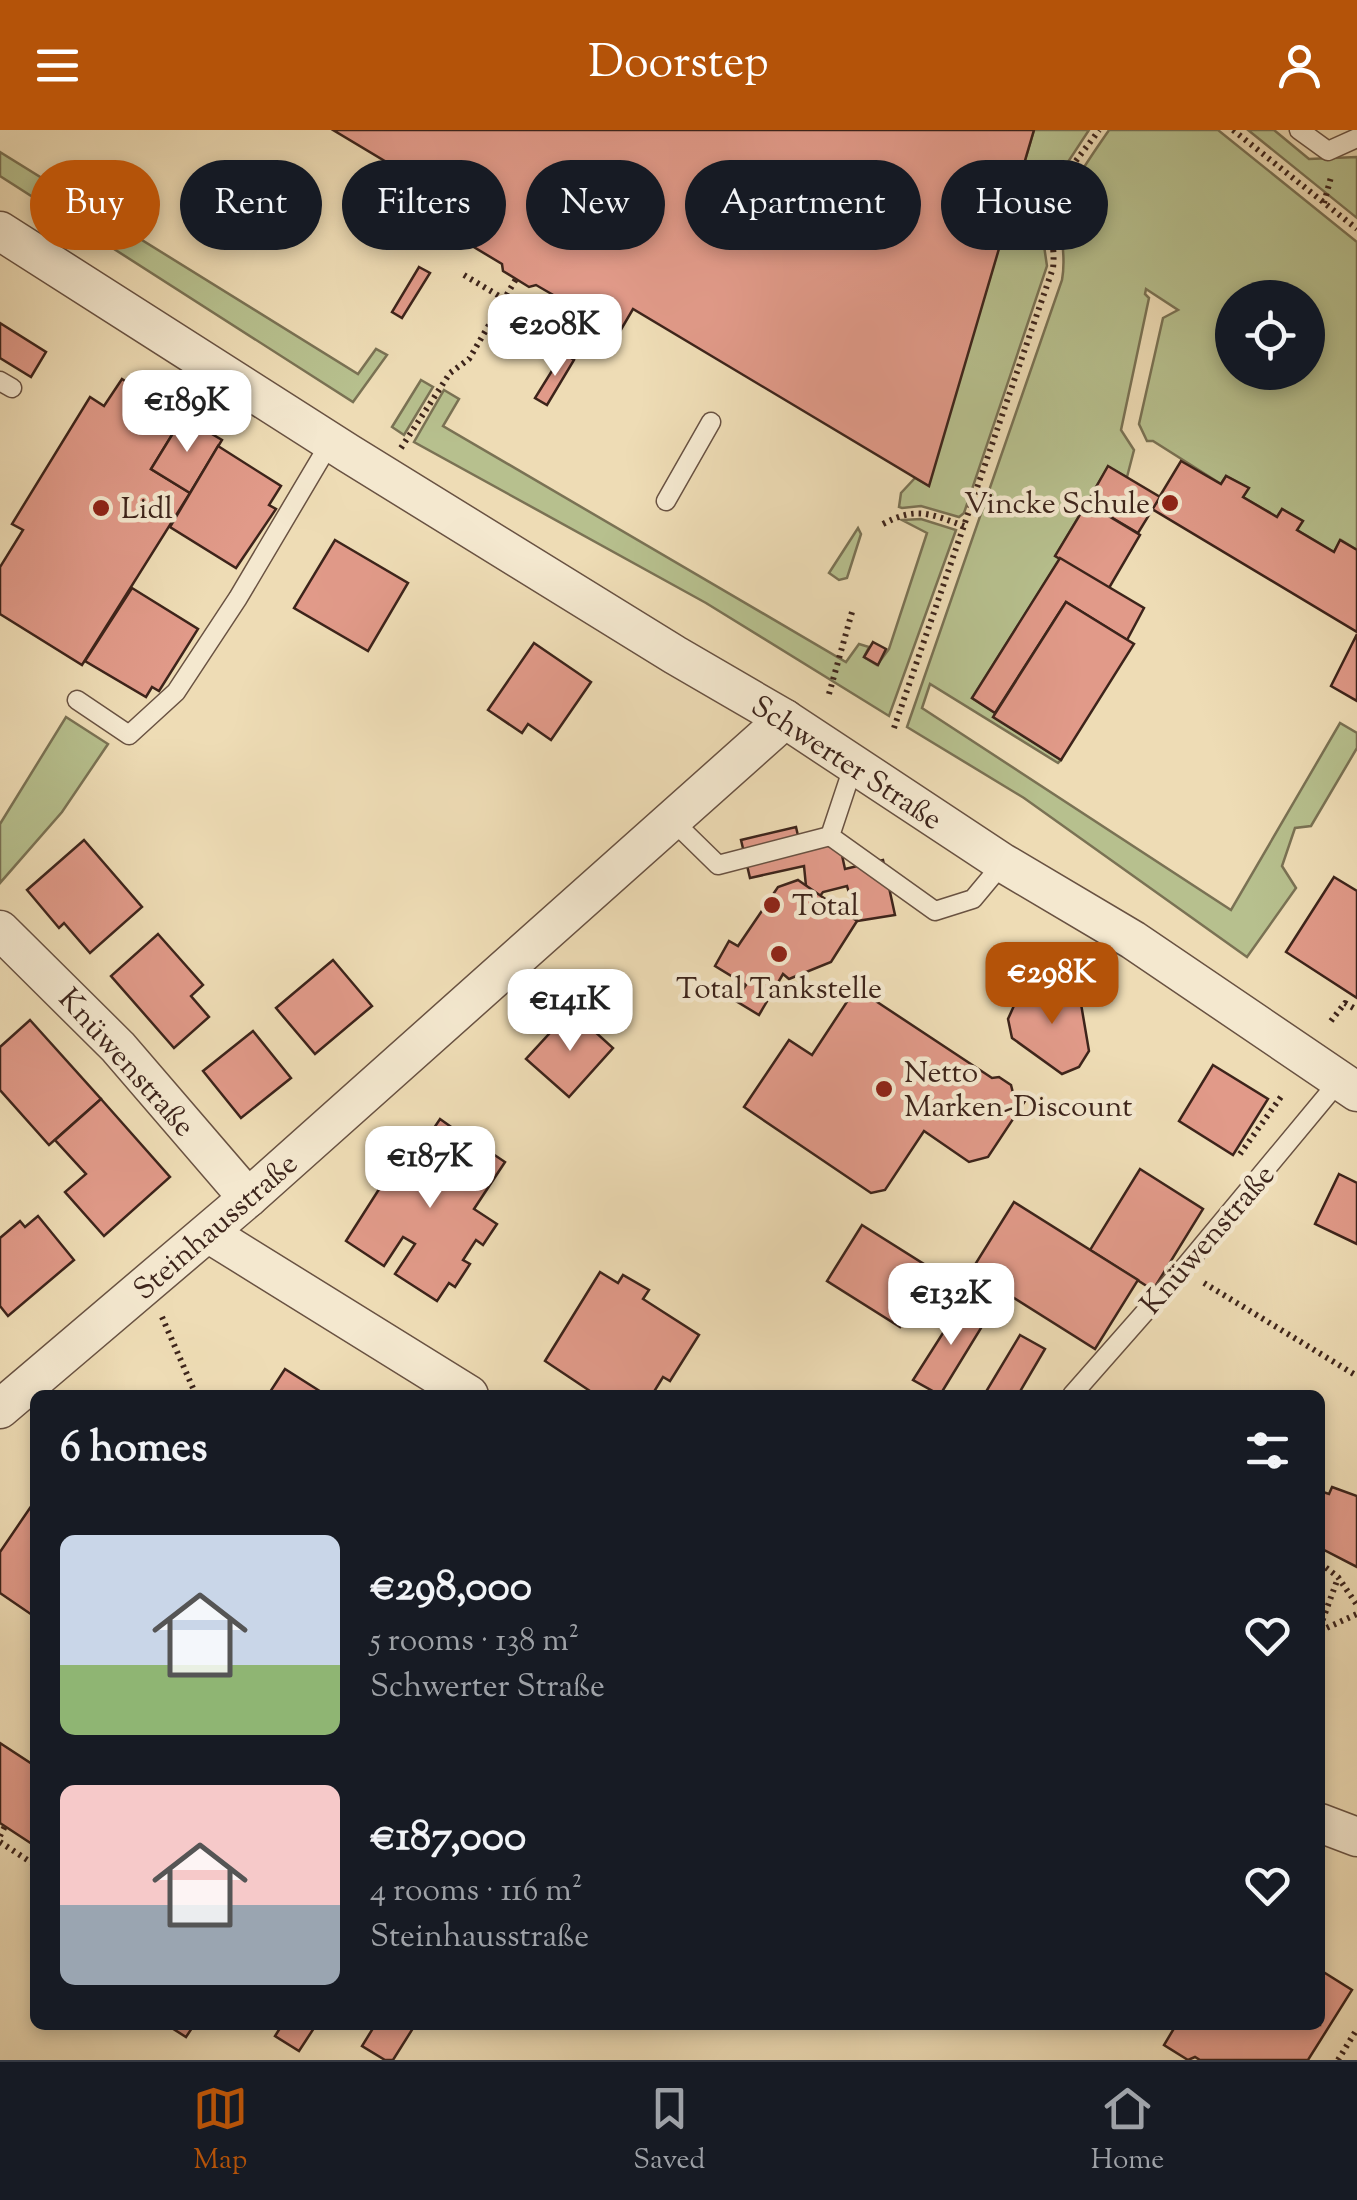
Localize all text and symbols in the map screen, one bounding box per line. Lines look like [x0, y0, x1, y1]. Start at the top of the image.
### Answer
text: Doorstep [588, 33, 769, 98]
icon: menu [30, 38, 85, 93]
icon: person [1272, 38, 1327, 93]
chip: Buy [30, 160, 160, 250]
chip: Rent [180, 160, 322, 250]
chip: Filters [342, 160, 506, 250]
chip: New [526, 160, 665, 250]
chip: Apartment [685, 160, 921, 250]
chip: House [941, 160, 1108, 250]
map controls [1215, 280, 1325, 390]
button: locate [1215, 280, 1325, 390]
pin: €208K [485, 294, 625, 379]
text: €208K [510, 303, 600, 349]
pin: €189K [117, 370, 257, 455]
text: €189K [144, 379, 230, 425]
place label: Vincke Schule [964, 484, 1150, 527]
place label: Lidl [121, 489, 173, 532]
marker: Vincke Schule [1159, 492, 1181, 514]
marker: Lidl [90, 497, 112, 519]
street label: Schwerter Straße [742, 686, 950, 842]
place label: Total [792, 886, 859, 929]
marker: Total [761, 894, 783, 916]
pin: €298K [982, 942, 1122, 1027]
marker: Total Tankstelle [768, 943, 790, 965]
text: €298K [1007, 951, 1097, 997]
pin: €141K [500, 969, 640, 1054]
place label: Total Tankstelle [676, 969, 882, 1012]
text: €141K [530, 978, 610, 1024]
street label: Knüwenstraße [47, 980, 204, 1147]
place label: Netto Marken-Discount [904, 1053, 1132, 1130]
marker: Netto Marken-Discount [873, 1078, 895, 1100]
pin: €187K [360, 1126, 500, 1211]
text: €187K [387, 1135, 473, 1181]
street label: Steinhausstraße [125, 1144, 308, 1311]
street label: Knüwenstraße [1131, 1156, 1286, 1325]
pin: €132K [881, 1263, 1021, 1348]
text: €132K [910, 1272, 992, 1318]
text: 6 homes [60, 1420, 207, 1480]
icon: filters [1240, 1423, 1295, 1478]
text: €298,000 [370, 1559, 532, 1619]
icon: home [140, 1575, 260, 1695]
icon: heart [1240, 1608, 1295, 1663]
text: 5 rooms · 138 m² [370, 1619, 579, 1665]
text: Schwerter Straße [370, 1665, 605, 1711]
text: €187,000 [370, 1809, 526, 1869]
icon: home [140, 1825, 260, 1945]
icon: heart [1240, 1858, 1295, 1913]
text: 4 rooms · 116 m² [370, 1869, 582, 1915]
text: Steinhausstraße [370, 1915, 589, 1961]
tab: Map [193, 2081, 248, 2181]
tab: Saved [633, 2081, 705, 2181]
tab: Home [1091, 2081, 1164, 2181]

